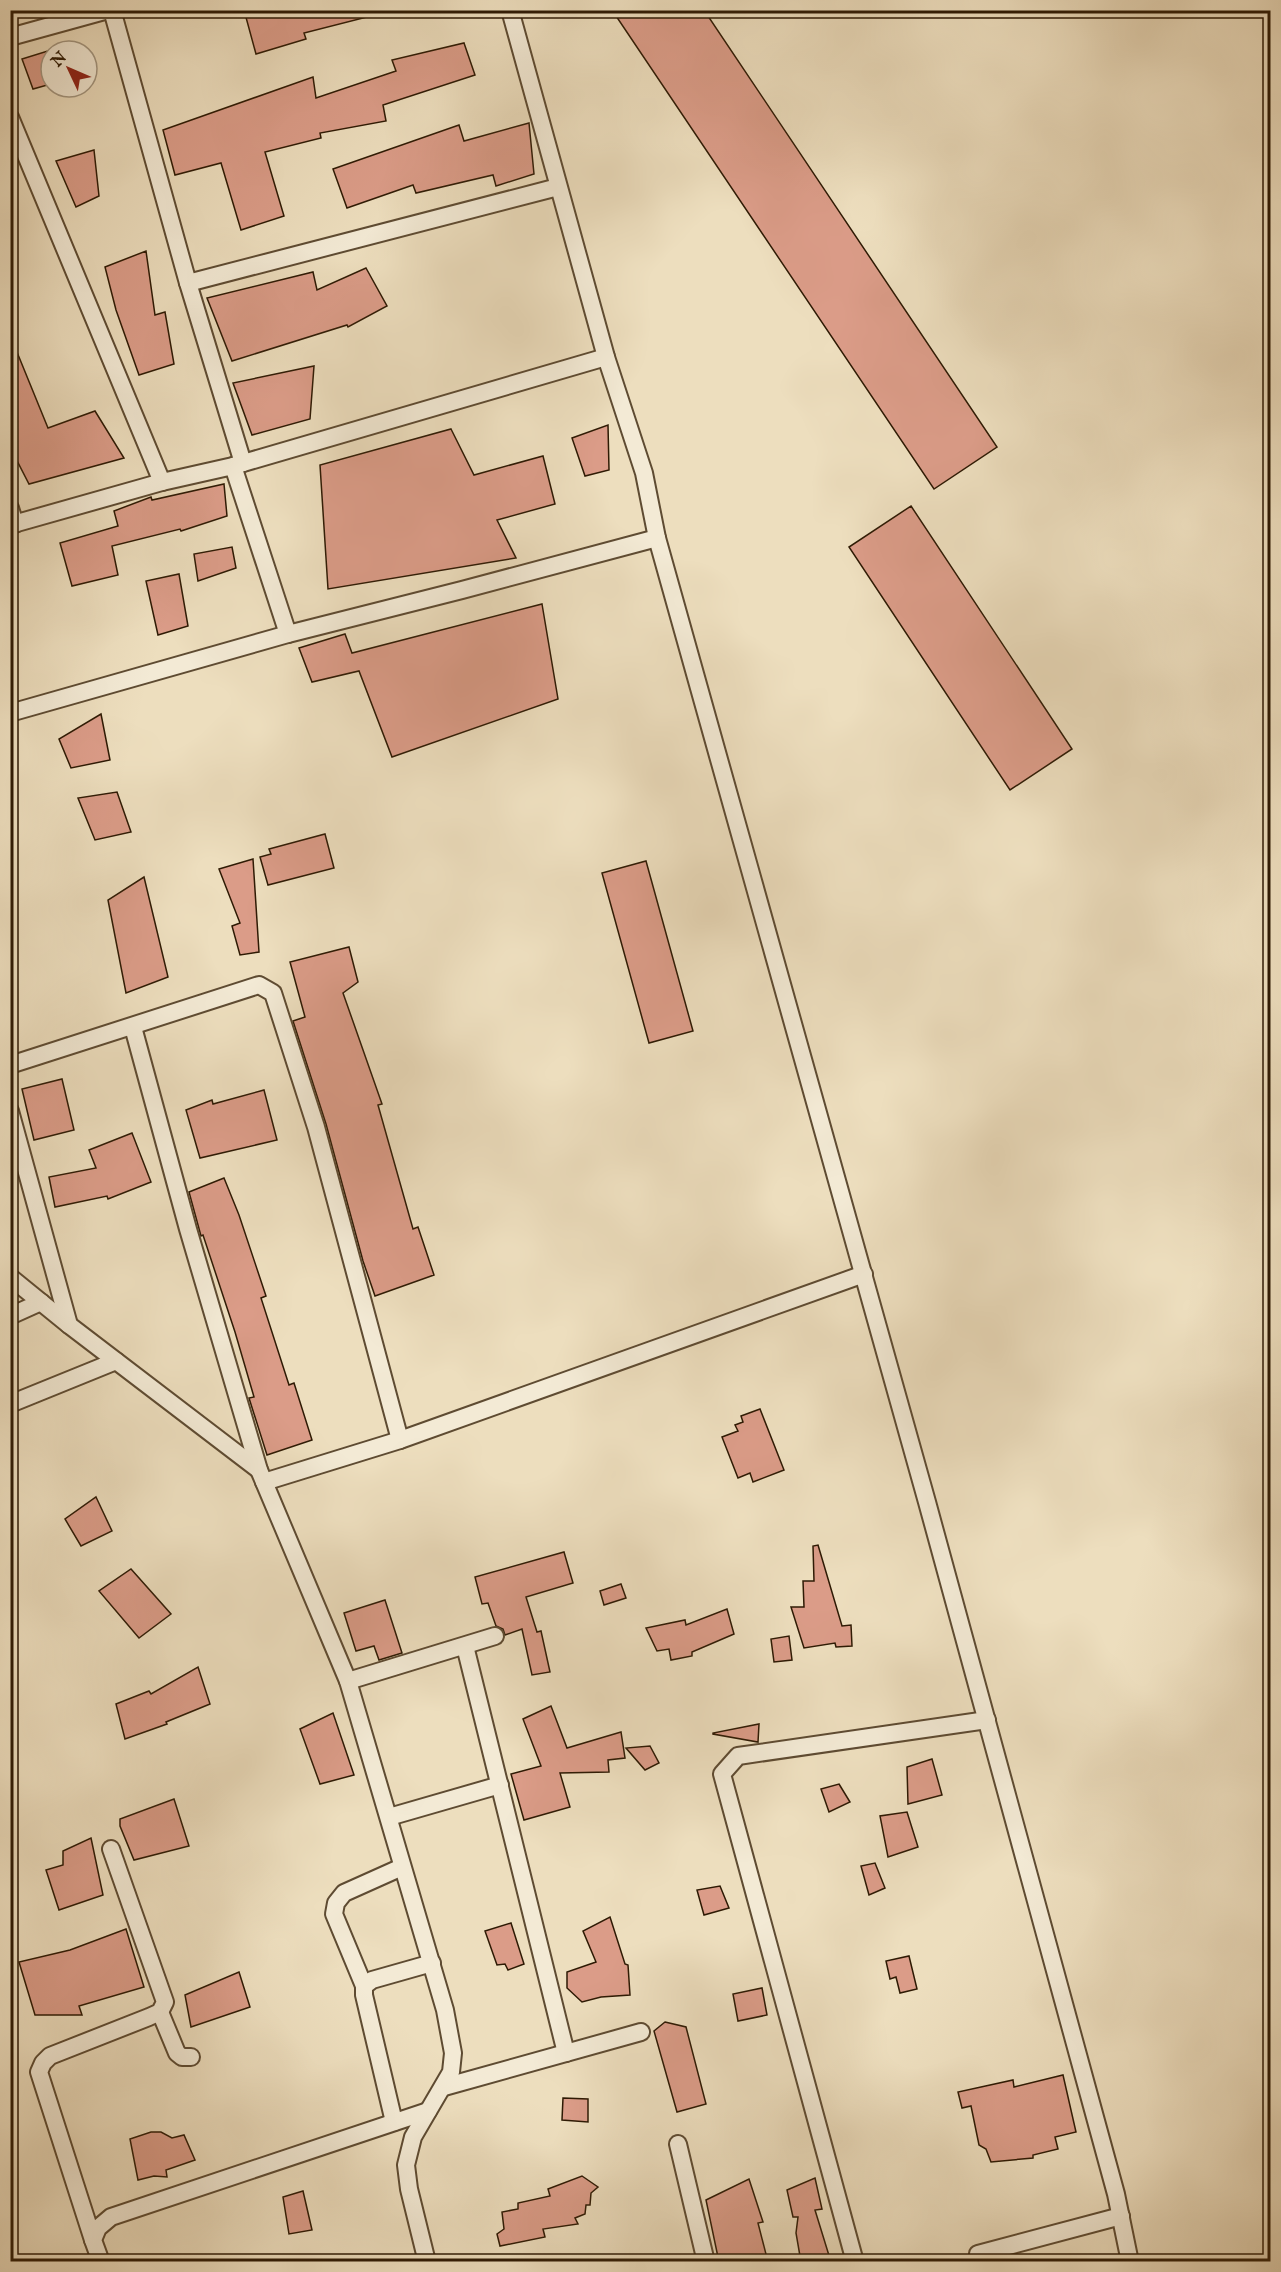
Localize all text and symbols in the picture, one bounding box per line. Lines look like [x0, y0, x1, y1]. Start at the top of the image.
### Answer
north arrow [39, 39, 99, 99]
text: N [47, 48, 72, 73]

